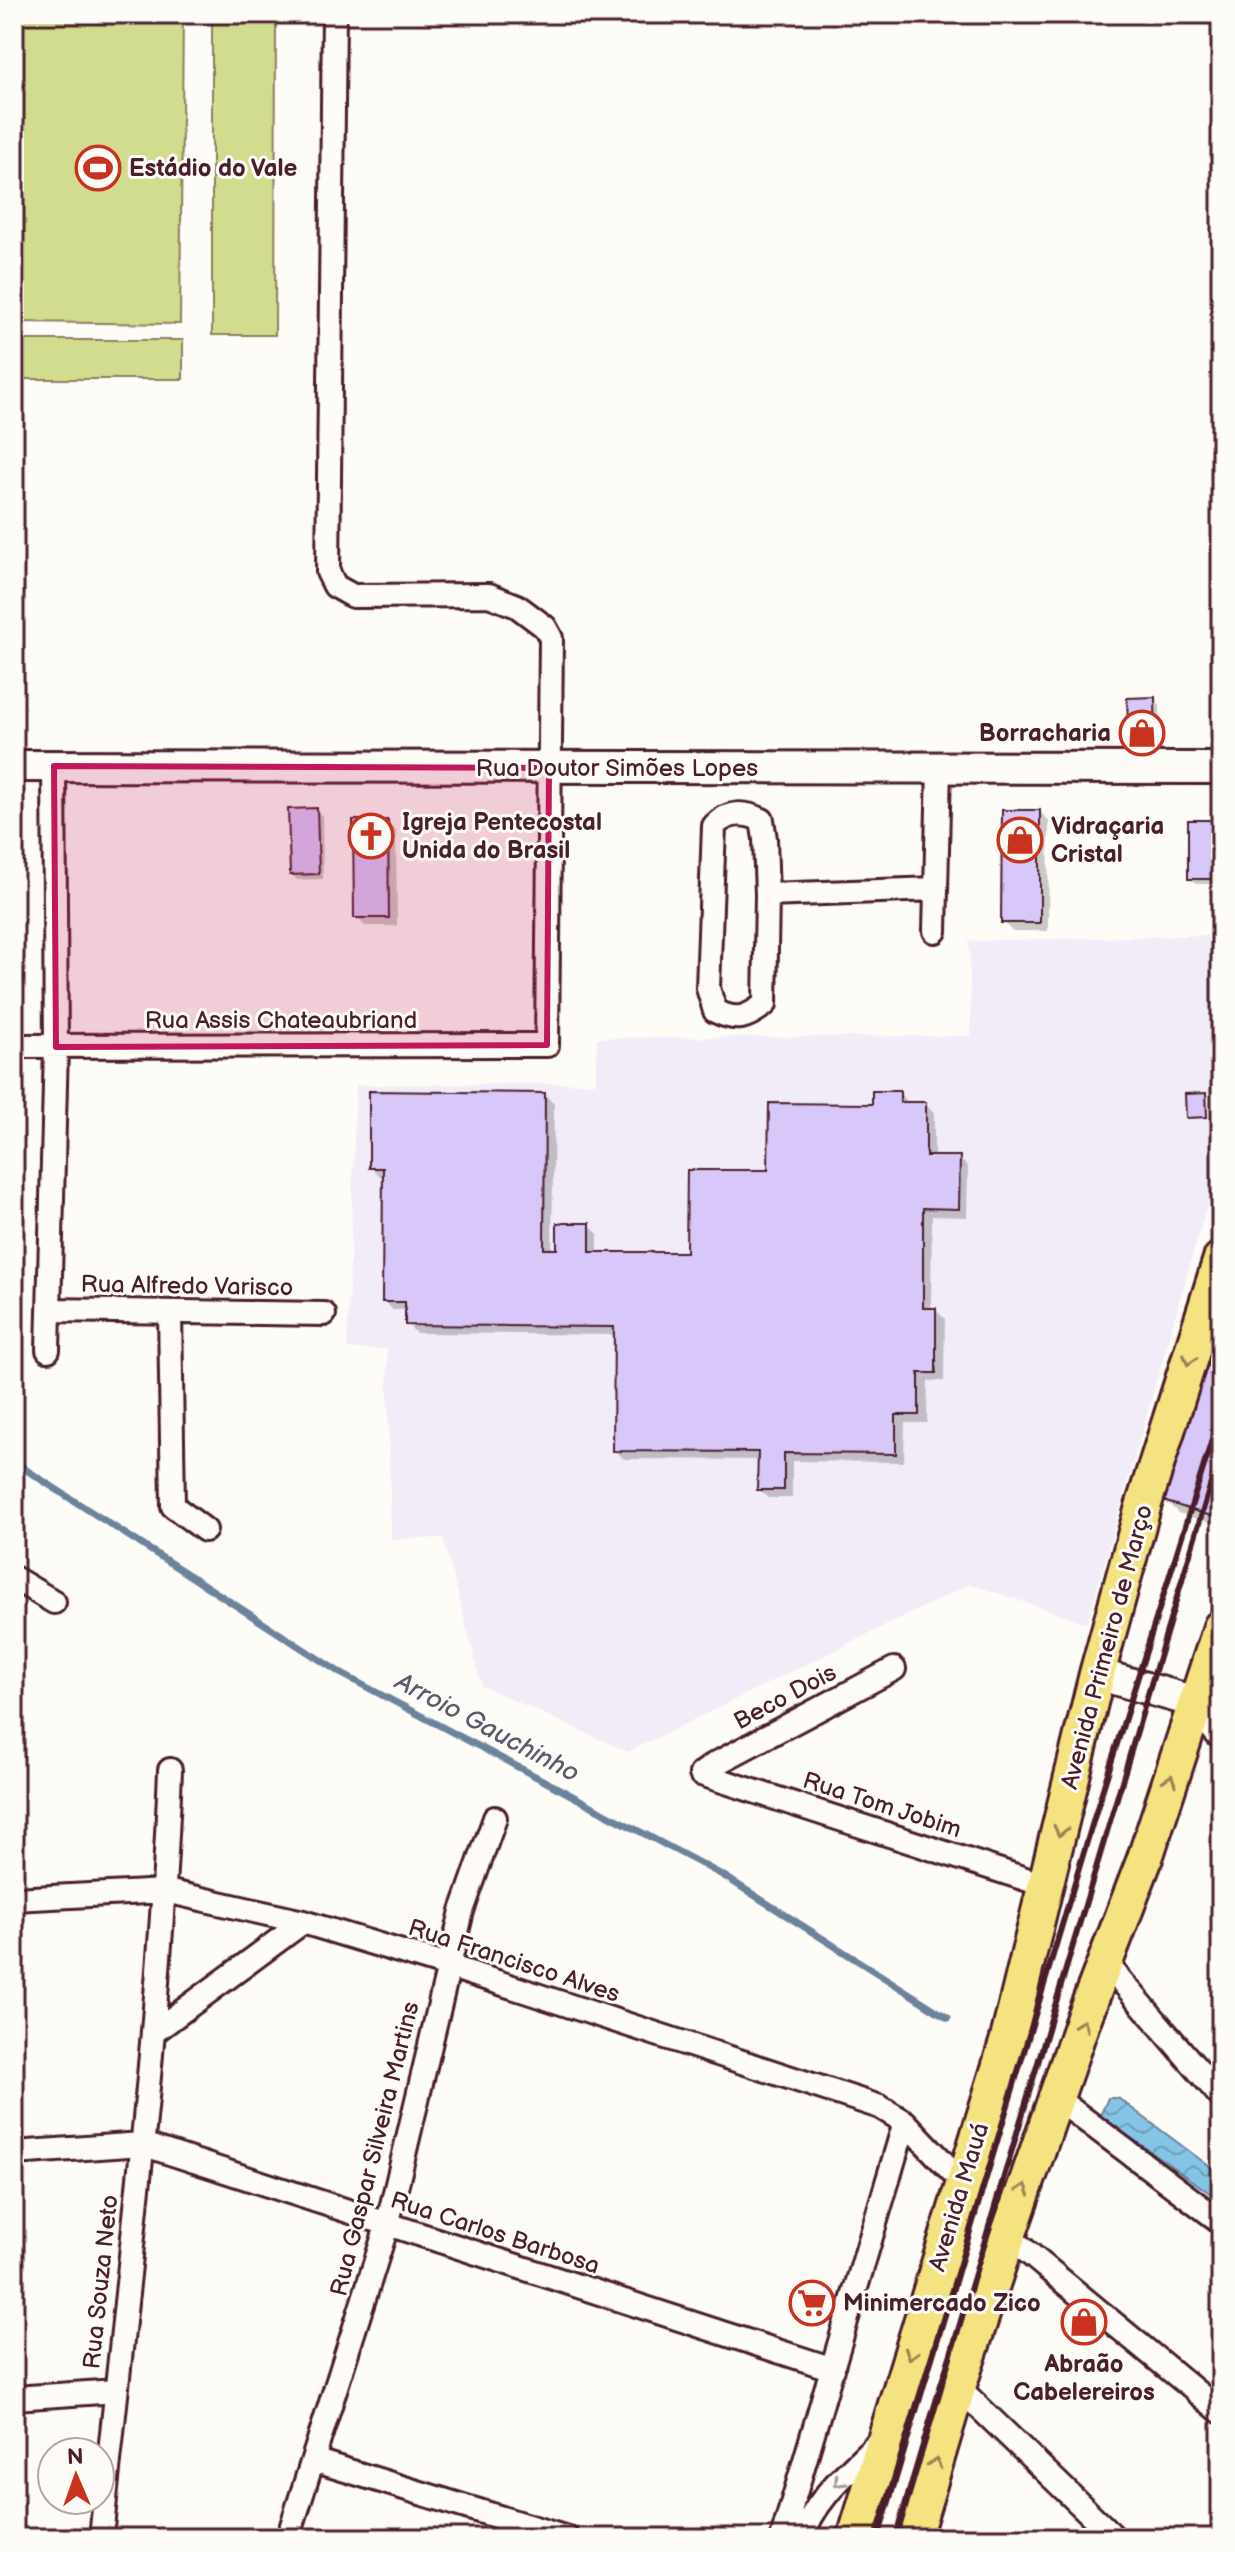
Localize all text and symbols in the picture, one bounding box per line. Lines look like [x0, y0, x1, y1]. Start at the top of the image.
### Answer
sports icon: Estádio do Vale [74, 144, 122, 192]
place label: Estádio do Vale [129, 154, 298, 183]
shop icon: Borracharia [1118, 709, 1166, 757]
place label: Borracharia [979, 719, 1111, 748]
street label: Rua Doutor Simões Lopes [476, 754, 758, 783]
place label: Igreja Pentecostal Unida do Brasil [402, 808, 602, 865]
church icon: Igreja Pentecostal Unida do Brasil [347, 812, 395, 860]
place label: Vidraçaria Cristal [1051, 812, 1164, 869]
shop icon: Vidraçaria Cristal [996, 816, 1044, 864]
street label: Rua Assis Chateaubriand [145, 1006, 417, 1035]
street label: Rua Alfredo Varisco [80, 1270, 294, 1302]
one-way arrow [1182, 1352, 1198, 1366]
street label: Avenida Primeiro de Março [1055, 1502, 1159, 1792]
street label: Beco Dois [729, 1658, 841, 1736]
water label: Arroio Gauchinho [388, 1666, 584, 1790]
street label: Rua Tom Jobim [799, 1766, 965, 1844]
one-way arrow [1160, 1774, 1176, 1788]
one-way arrow [1052, 1824, 1069, 1838]
street label: Rua Francisco Alves [405, 1913, 624, 2009]
street label: Rua Gaspar Silveira Martins [324, 1999, 426, 2299]
one-way arrow [1072, 2019, 1088, 2033]
street label: Avenida Mauá [923, 2119, 995, 2275]
one-way arrow [1015, 2183, 1031, 2197]
street label: Rua Carlos Barbosa [387, 2185, 603, 2281]
street label: Rua Souza Neto [77, 2193, 125, 2371]
supermarket icon: Minimercado Zico [788, 2279, 836, 2327]
place label: Minimercado Zico [843, 2289, 1041, 2318]
shop icon: Abraão Cabelereiros [1060, 2298, 1108, 2346]
one-way arrow [904, 2347, 920, 2361]
place label: Abraão Cabelereiros [1013, 2350, 1155, 2407]
north arrow [36, 2436, 116, 2516]
text: N [67, 2444, 84, 2471]
one-way arrow [926, 2457, 942, 2471]
one-way arrow [834, 2473, 848, 2487]

